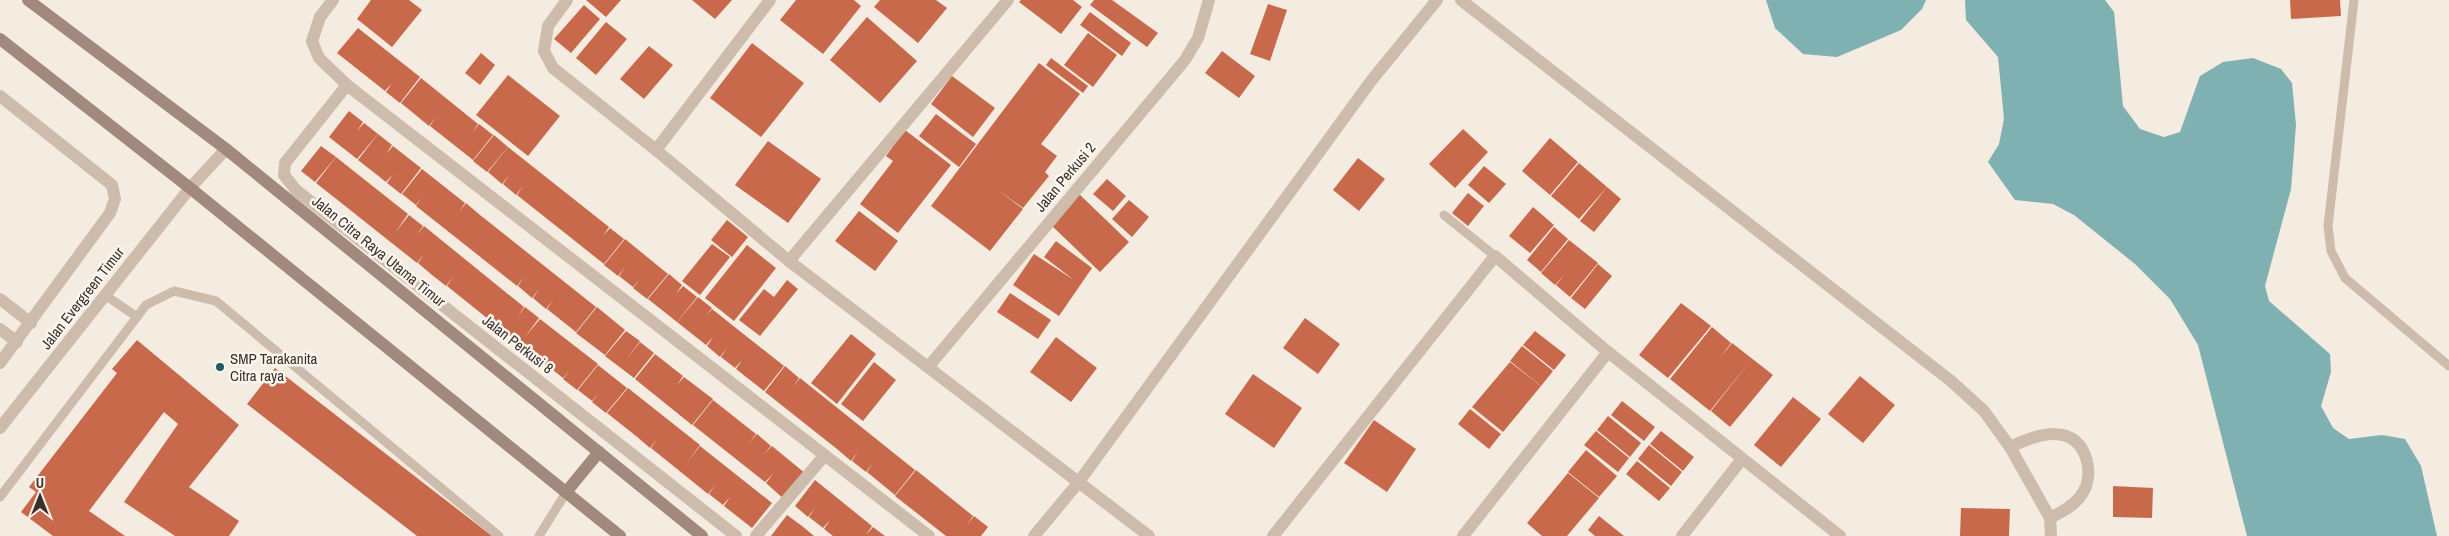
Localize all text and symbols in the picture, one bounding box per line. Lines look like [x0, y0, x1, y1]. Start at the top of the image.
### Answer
street label: Jalan Perkusi 2 [1030, 138, 1100, 216]
street label: Jalan Citra Raya Utama Timur [308, 191, 450, 311]
street label: Jalan Evergreen Timur [35, 242, 129, 354]
street label: Jalan Perkusi 8 [478, 310, 558, 378]
place label: SMP Tarakanita Citra raya [230, 348, 317, 386]
marker: SMP Tarakanita Citra raya [214, 361, 226, 373]
north arrow [15, 471, 65, 521]
text: U [36, 474, 44, 492]

